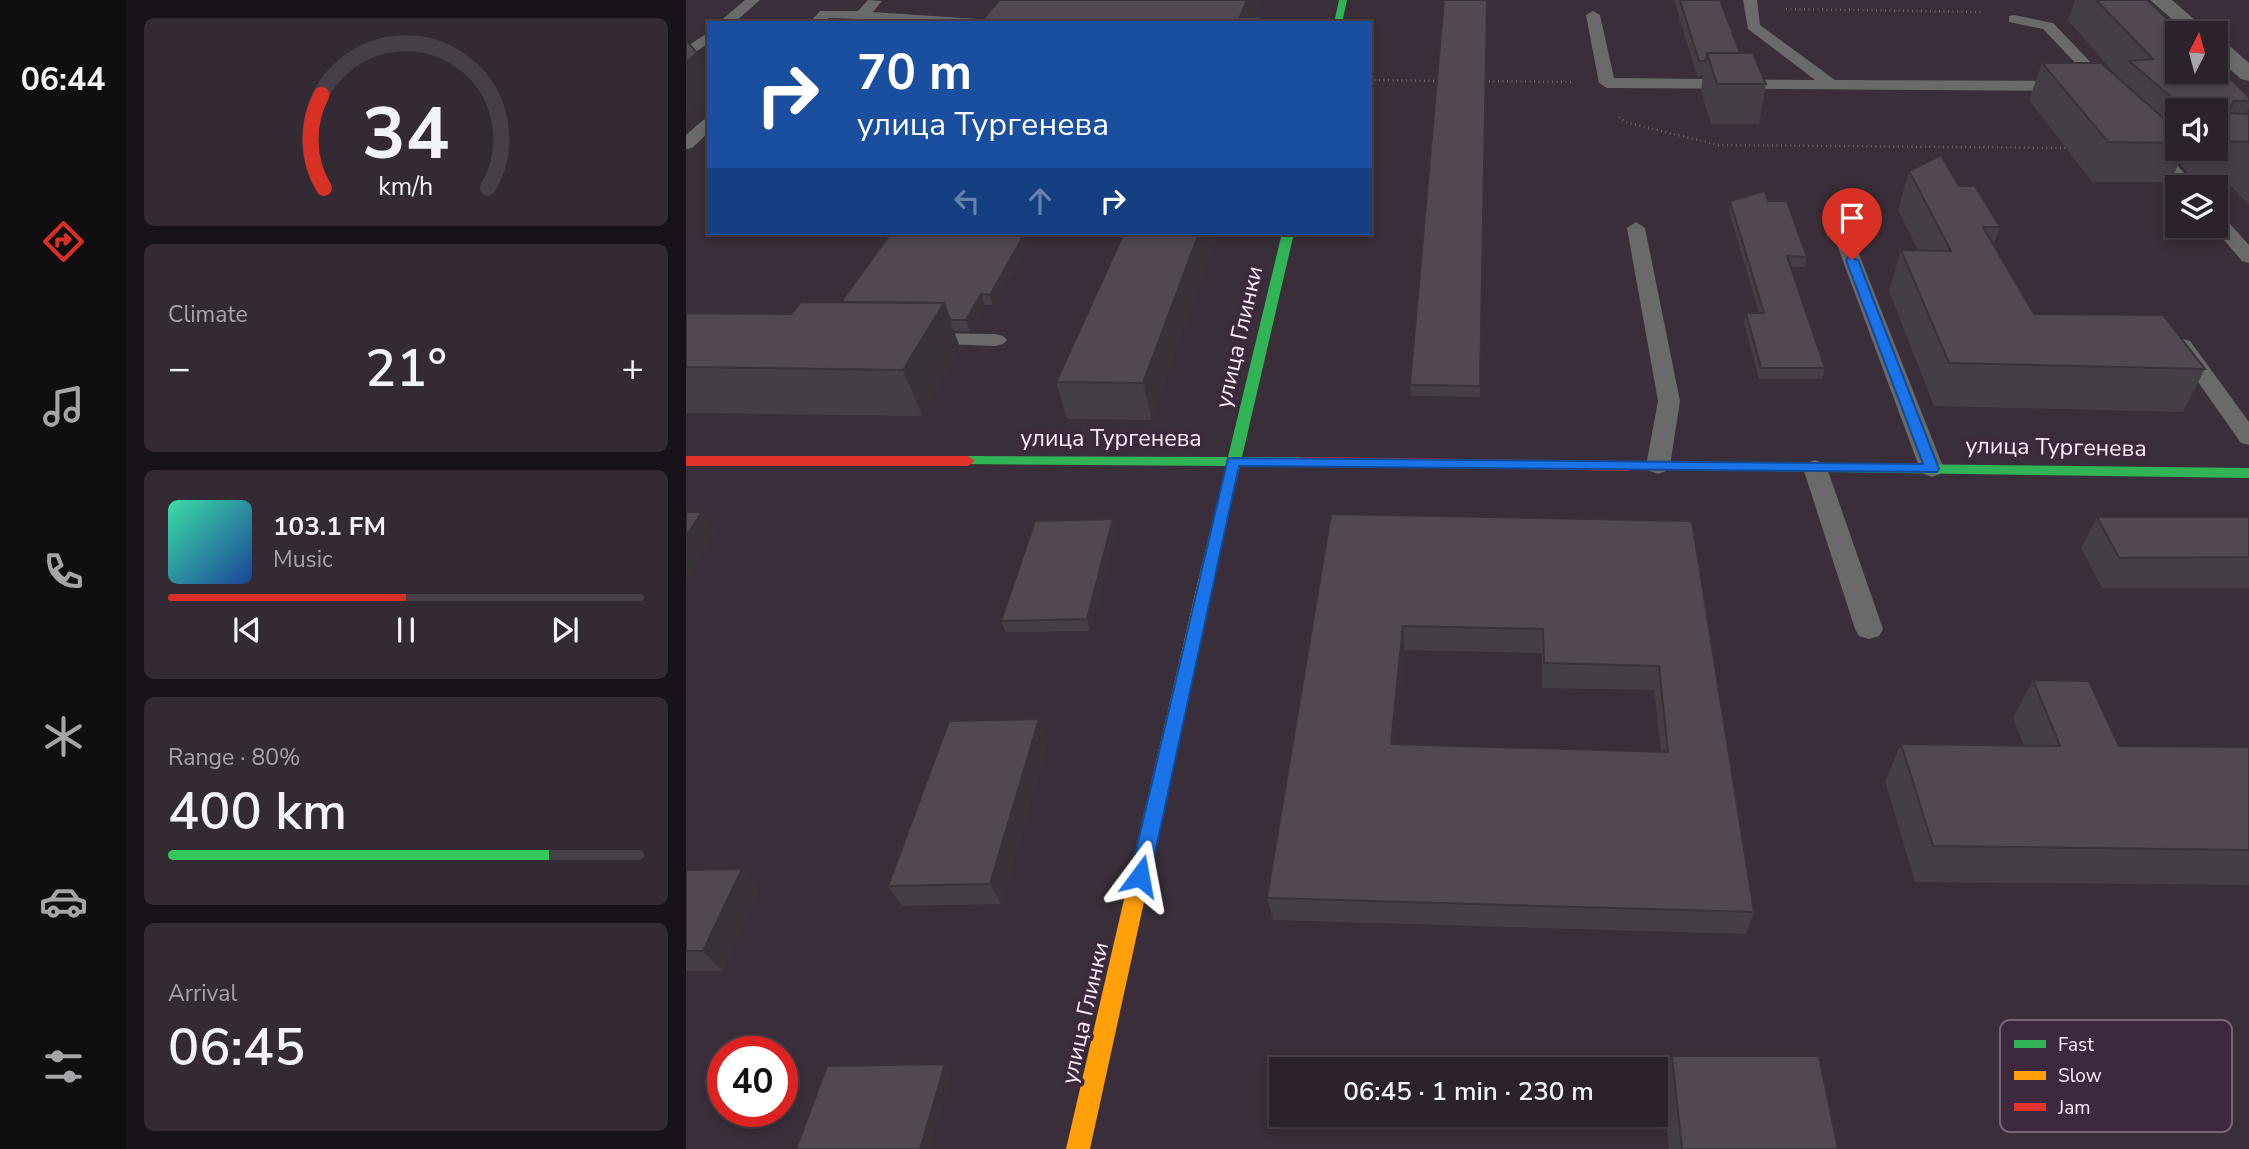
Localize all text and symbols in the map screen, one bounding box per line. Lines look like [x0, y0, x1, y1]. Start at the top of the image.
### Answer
north arrow [2165, 21, 2228, 84]
map controls [2165, 21, 2228, 238]
text: 70 m [857, 39, 972, 106]
icon: right [742, 49, 833, 140]
text: 06:44 [21, 58, 105, 101]
text: 34 [362, 84, 450, 184]
button: sound [2165, 98, 2228, 161]
text: улица Тургенева [857, 103, 1109, 146]
text: km/h [378, 170, 434, 204]
button: layers [2165, 175, 2228, 238]
icon: left [948, 182, 986, 220]
icon: ahead [1021, 182, 1059, 220]
icon: right [1094, 182, 1132, 220]
pin [1822, 188, 1882, 260]
icon: arrive [1833, 199, 1871, 237]
icon: directions [39, 217, 88, 266]
street label: улица Глинки [1208, 263, 1270, 411]
text: Climate [168, 299, 248, 330]
text: 21° [365, 333, 447, 404]
text: − [168, 343, 191, 394]
text: + [621, 343, 644, 394]
icon: music [39, 382, 88, 431]
street label: улица Тургенева [1020, 423, 1202, 454]
street label: улица Тургенева [1965, 430, 2147, 464]
text: 103.1 FM [273, 509, 386, 544]
text: Music [273, 544, 333, 575]
icon: phone [39, 547, 88, 596]
icon: previous [228, 611, 266, 649]
icon: pause [387, 611, 425, 649]
icon: next [546, 611, 584, 649]
icon: climate [39, 712, 88, 761]
text: Range · 80% [168, 742, 300, 773]
text: 400 km [168, 776, 347, 847]
position arrow [1103, 839, 1177, 913]
icon: car [39, 877, 88, 926]
street label: улица Глинки [1054, 939, 1116, 1087]
text: Arrival [168, 978, 237, 1009]
text: 06:45 [168, 1012, 305, 1083]
legend [2000, 1020, 2232, 1132]
text: Fast [2058, 1032, 2094, 1058]
speed limit sign: 40 [707, 1036, 798, 1127]
icon: filters [39, 1042, 88, 1091]
text: Slow [2058, 1063, 2102, 1089]
text: 06:45 · 1 min · 230 m [1343, 1074, 1594, 1109]
text: Jam [2057, 1095, 2091, 1121]

